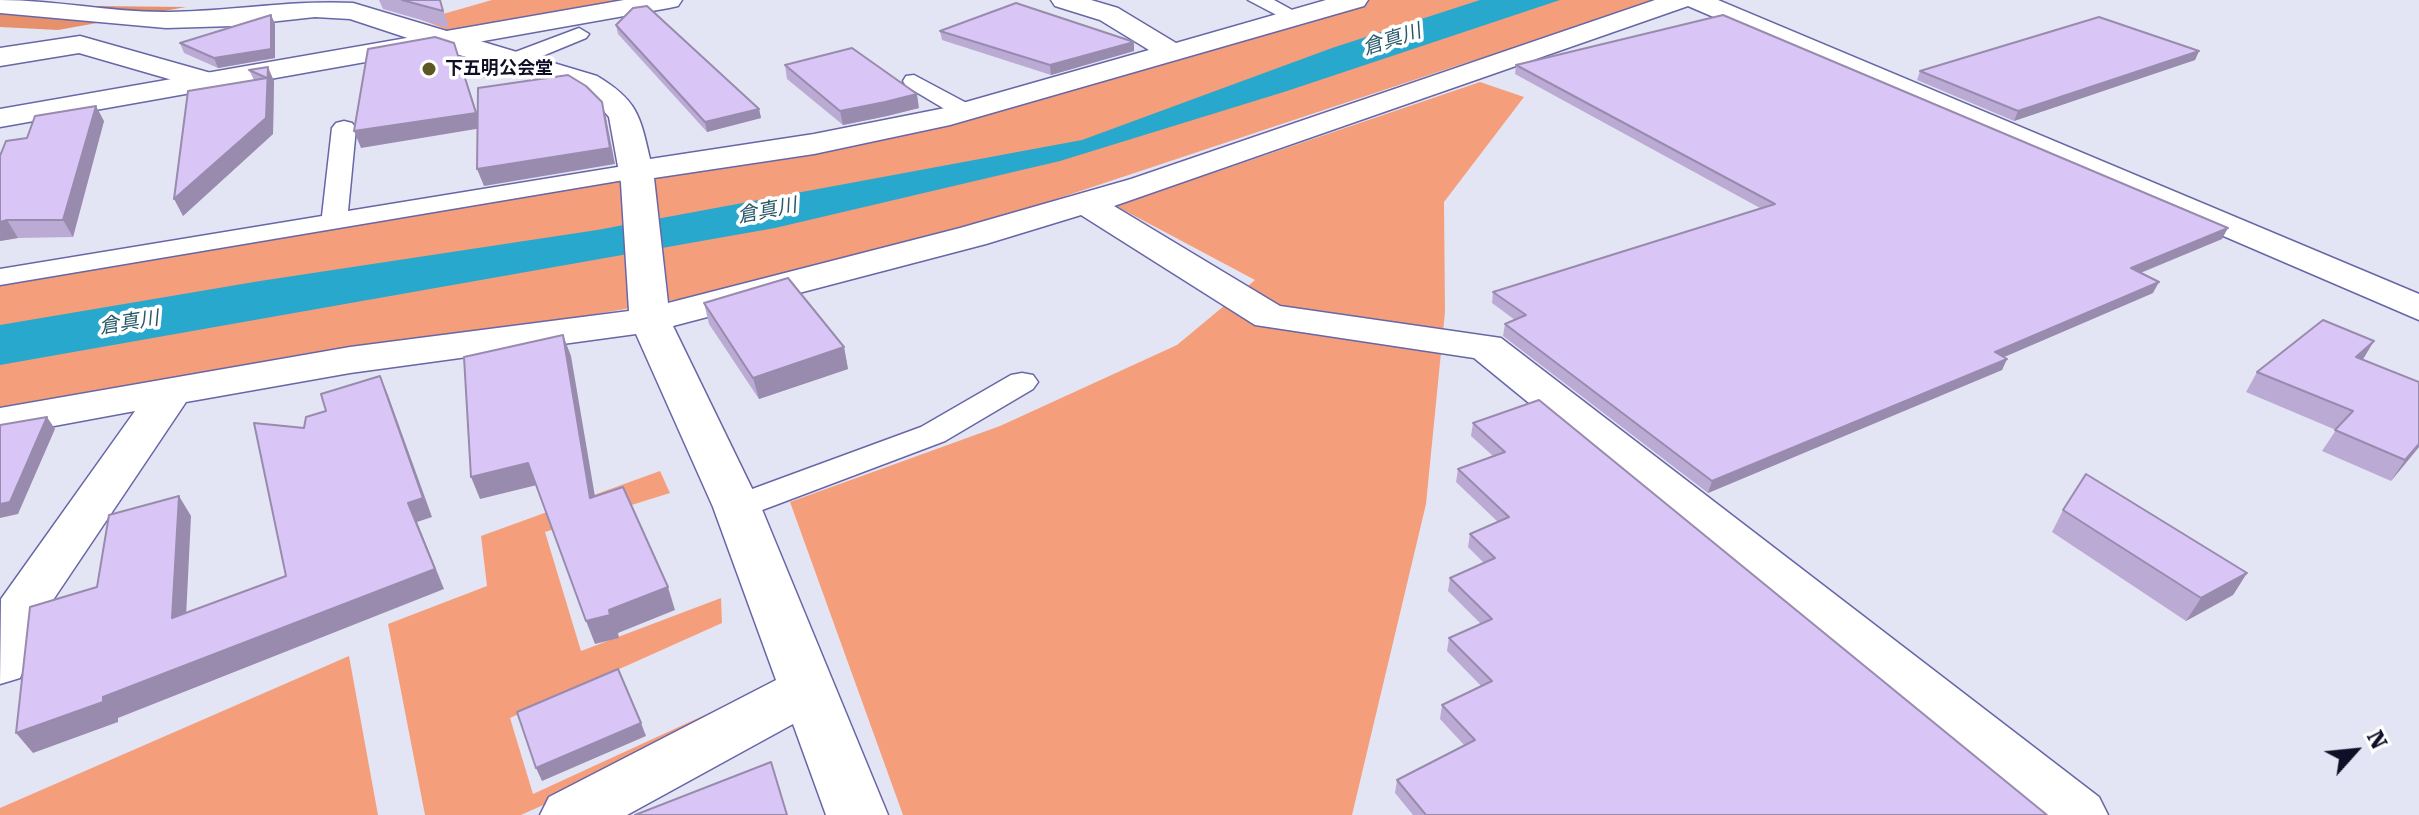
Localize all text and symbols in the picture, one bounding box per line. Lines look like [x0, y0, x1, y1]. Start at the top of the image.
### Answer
water label: 倉真川 [1360, 19, 1424, 61]
place label: 下五明公会堂 [445, 58, 553, 80]
marker: 下五明公会堂 [420, 60, 438, 78]
water label: 倉真川 [735, 193, 799, 229]
water label: 倉真川 [97, 306, 161, 340]
north arrow [2315, 711, 2395, 791]
text: N [2362, 727, 2392, 753]

